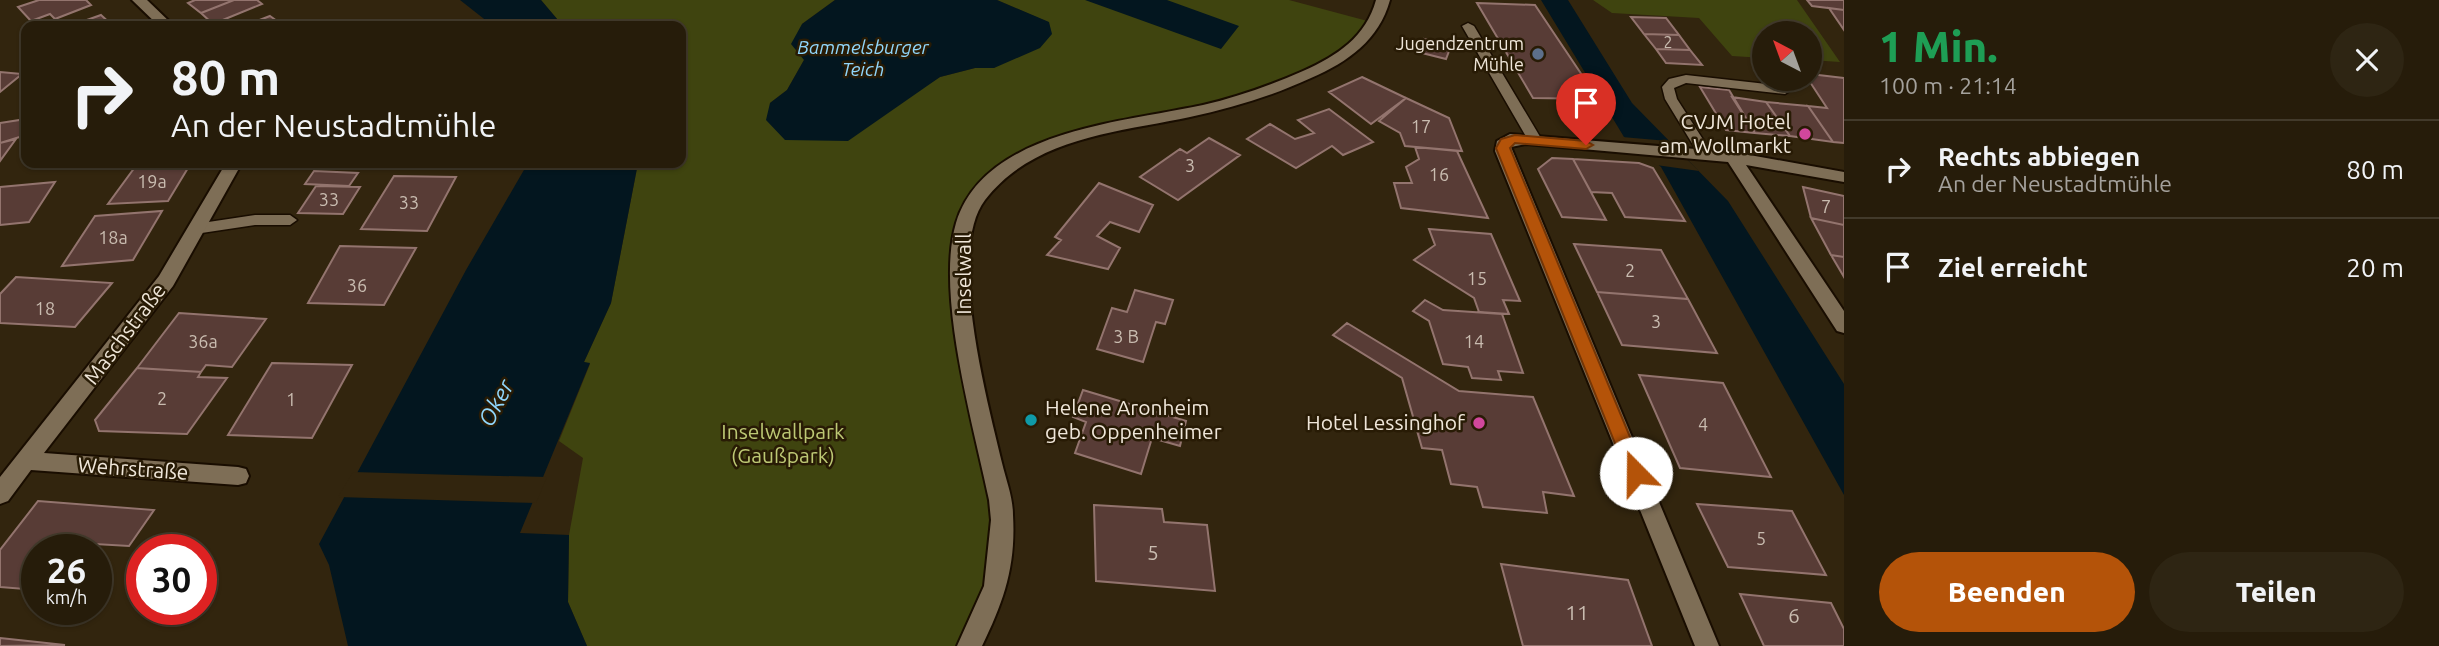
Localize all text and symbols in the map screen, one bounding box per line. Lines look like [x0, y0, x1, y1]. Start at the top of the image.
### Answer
north arrow [1752, 21, 1822, 91]
map controls [1752, 21, 1822, 91]
text: 1 Min. [1879, 23, 1998, 70]
button: close [2330, 23, 2404, 97]
place label: Jugendzentrum Mühle [1396, 33, 1524, 74]
house number: 2 [1663, 33, 1673, 51]
water label: Bammelsburger Teich [797, 36, 929, 80]
marker: Jugendzentrum Mühle [1530, 46, 1546, 62]
icon: right [56, 49, 147, 140]
text: 80 m [171, 49, 280, 104]
pin [1556, 73, 1616, 145]
text: 100 m · 21:14 [1879, 73, 2017, 98]
icon: arrive [1567, 84, 1605, 122]
text: An der Neustadtmühle [171, 107, 496, 143]
place label: CVJM Hotel am Wollmarkt [1659, 109, 1791, 157]
house number: 17 [1411, 116, 1431, 136]
marker: CVJM Hotel am Wollmarkt [1797, 126, 1813, 142]
text: Rechts abbiegen [1938, 142, 2140, 171]
icon: right [1879, 150, 1917, 188]
house number: 3 [1185, 155, 1195, 175]
text: 80 m [2346, 155, 2404, 184]
house number: 16 [1429, 164, 1449, 184]
house number: 19a [137, 171, 167, 191]
text: An der Neustadtmühle [1938, 171, 2172, 196]
house number: 33 [319, 189, 339, 209]
house number: 33 [399, 192, 419, 212]
house number: 7 [1821, 196, 1831, 216]
house number: 18a [98, 227, 128, 247]
street label: Inselwall [951, 233, 975, 315]
icon: arrive [1879, 248, 1917, 286]
text: Ziel erreicht [1938, 253, 2088, 282]
text: 20 m [2346, 253, 2404, 282]
house number: 2 [1625, 260, 1635, 280]
house number: 15 [1467, 268, 1487, 288]
house number: 36 [347, 275, 367, 295]
street label: Maschstraße [78, 278, 170, 389]
house number: 18 [35, 298, 55, 318]
house number: 3 [1651, 311, 1661, 331]
house number: 3 B [1113, 326, 1139, 346]
house number: 36a [188, 331, 218, 351]
house number: 14 [1464, 331, 1484, 351]
water label: Oker [473, 374, 519, 430]
house number: 2 [157, 388, 167, 408]
house number: 1 [286, 389, 296, 409]
place label: Helene Aronheim geb. Oppenheimer [1045, 395, 1222, 443]
place label: Hotel Lessinghof [1306, 410, 1466, 434]
marker: Helene Aronheim geb. Oppenheimer [1023, 412, 1039, 428]
house number: 4 [1698, 414, 1708, 434]
marker: Hotel Lessinghof [1471, 415, 1487, 431]
park label: Inselwallpark (Gaußpark) [721, 419, 845, 467]
position arrow [1599, 436, 1673, 510]
street label: Wehrstraße [77, 452, 189, 484]
house number: 5 [1756, 528, 1766, 548]
speed limit sign: 30 [126, 534, 217, 625]
house number: 5 [1147, 540, 1159, 564]
text: 26 [47, 550, 86, 590]
button: Beenden [1879, 552, 2135, 632]
button: Teilen [2149, 552, 2404, 632]
text: km/h [46, 587, 87, 607]
house number: 11 [1565, 600, 1589, 624]
house number: 6 [1788, 603, 1800, 627]

